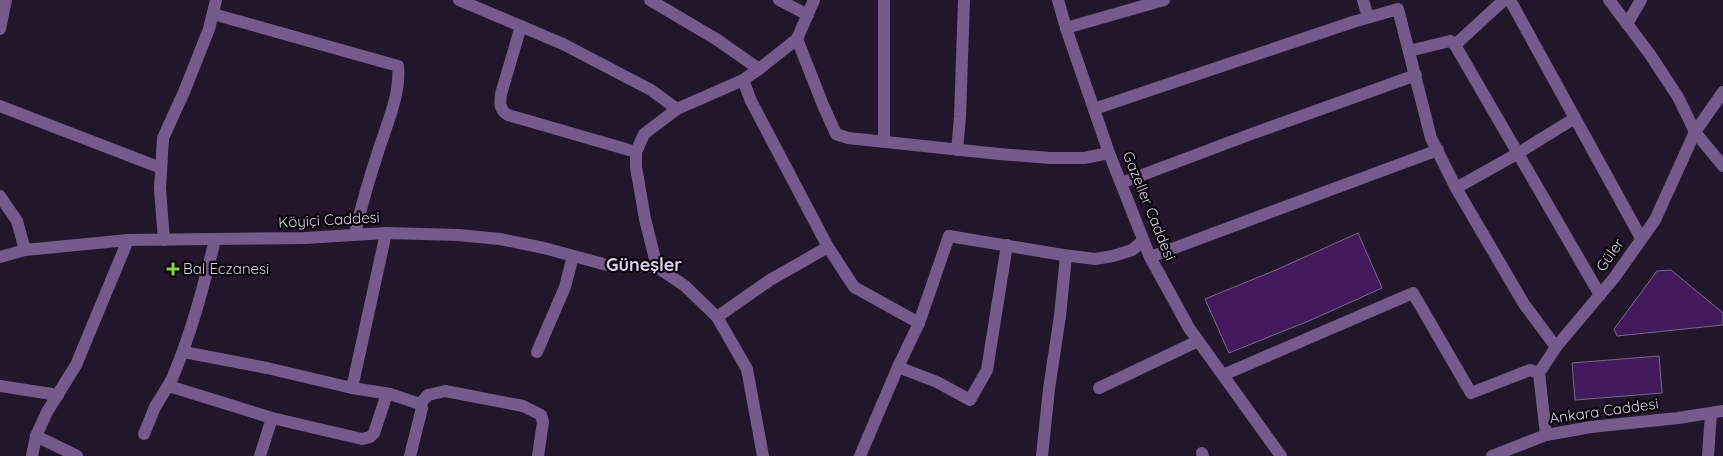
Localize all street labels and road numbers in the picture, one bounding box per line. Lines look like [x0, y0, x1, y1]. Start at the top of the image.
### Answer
street label: Gazeller Caddesi [1119, 148, 1180, 263]
street label: Köyiçi Caddesi [278, 207, 380, 232]
street label: Güler [1591, 234, 1628, 275]
street label: Ankara Caddesi [1548, 393, 1660, 428]

